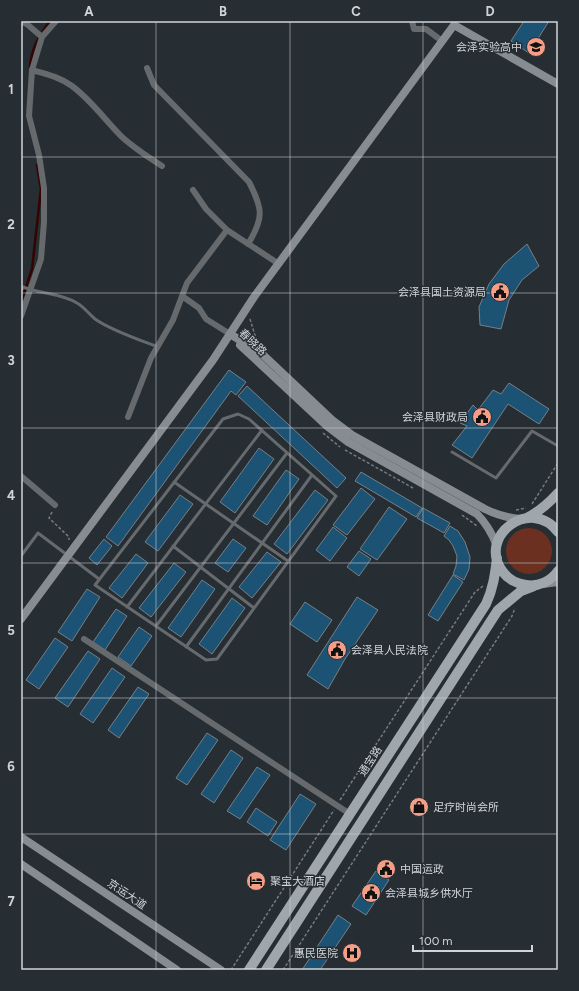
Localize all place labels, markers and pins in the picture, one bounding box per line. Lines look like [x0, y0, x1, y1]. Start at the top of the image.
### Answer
school or university icon: 会泽实验高中 [525, 36, 547, 58]
place label: 会泽实验高中 [456, 41, 522, 54]
public building icon: 会泽县国土资源局 [489, 281, 511, 303]
place label: 会泽县国土资源局 [398, 286, 486, 299]
public building icon: 会泽县财政局 [471, 406, 493, 428]
place label: 会泽县财政局 [402, 411, 468, 424]
public building icon: 会泽县人民法院 [326, 639, 348, 661]
place label: 会泽县人民法院 [351, 644, 428, 657]
shop icon: 足疗时尚会所 [408, 796, 430, 818]
place label: 足疗时尚会所 [433, 801, 499, 814]
public building icon: 中国运政 [375, 858, 397, 880]
place label: 中国运政 [400, 863, 444, 876]
hotel icon: 聚宝大酒店 [245, 870, 267, 892]
place label: 聚宝大酒店 [270, 875, 325, 888]
public building icon: 会泽县城乡供水厅 [360, 882, 382, 904]
place label: 会泽县城乡供水厅 [385, 887, 473, 900]
hospital icon: 惠民医院 [341, 942, 363, 964]
place label: 惠民医院 [294, 947, 338, 960]

